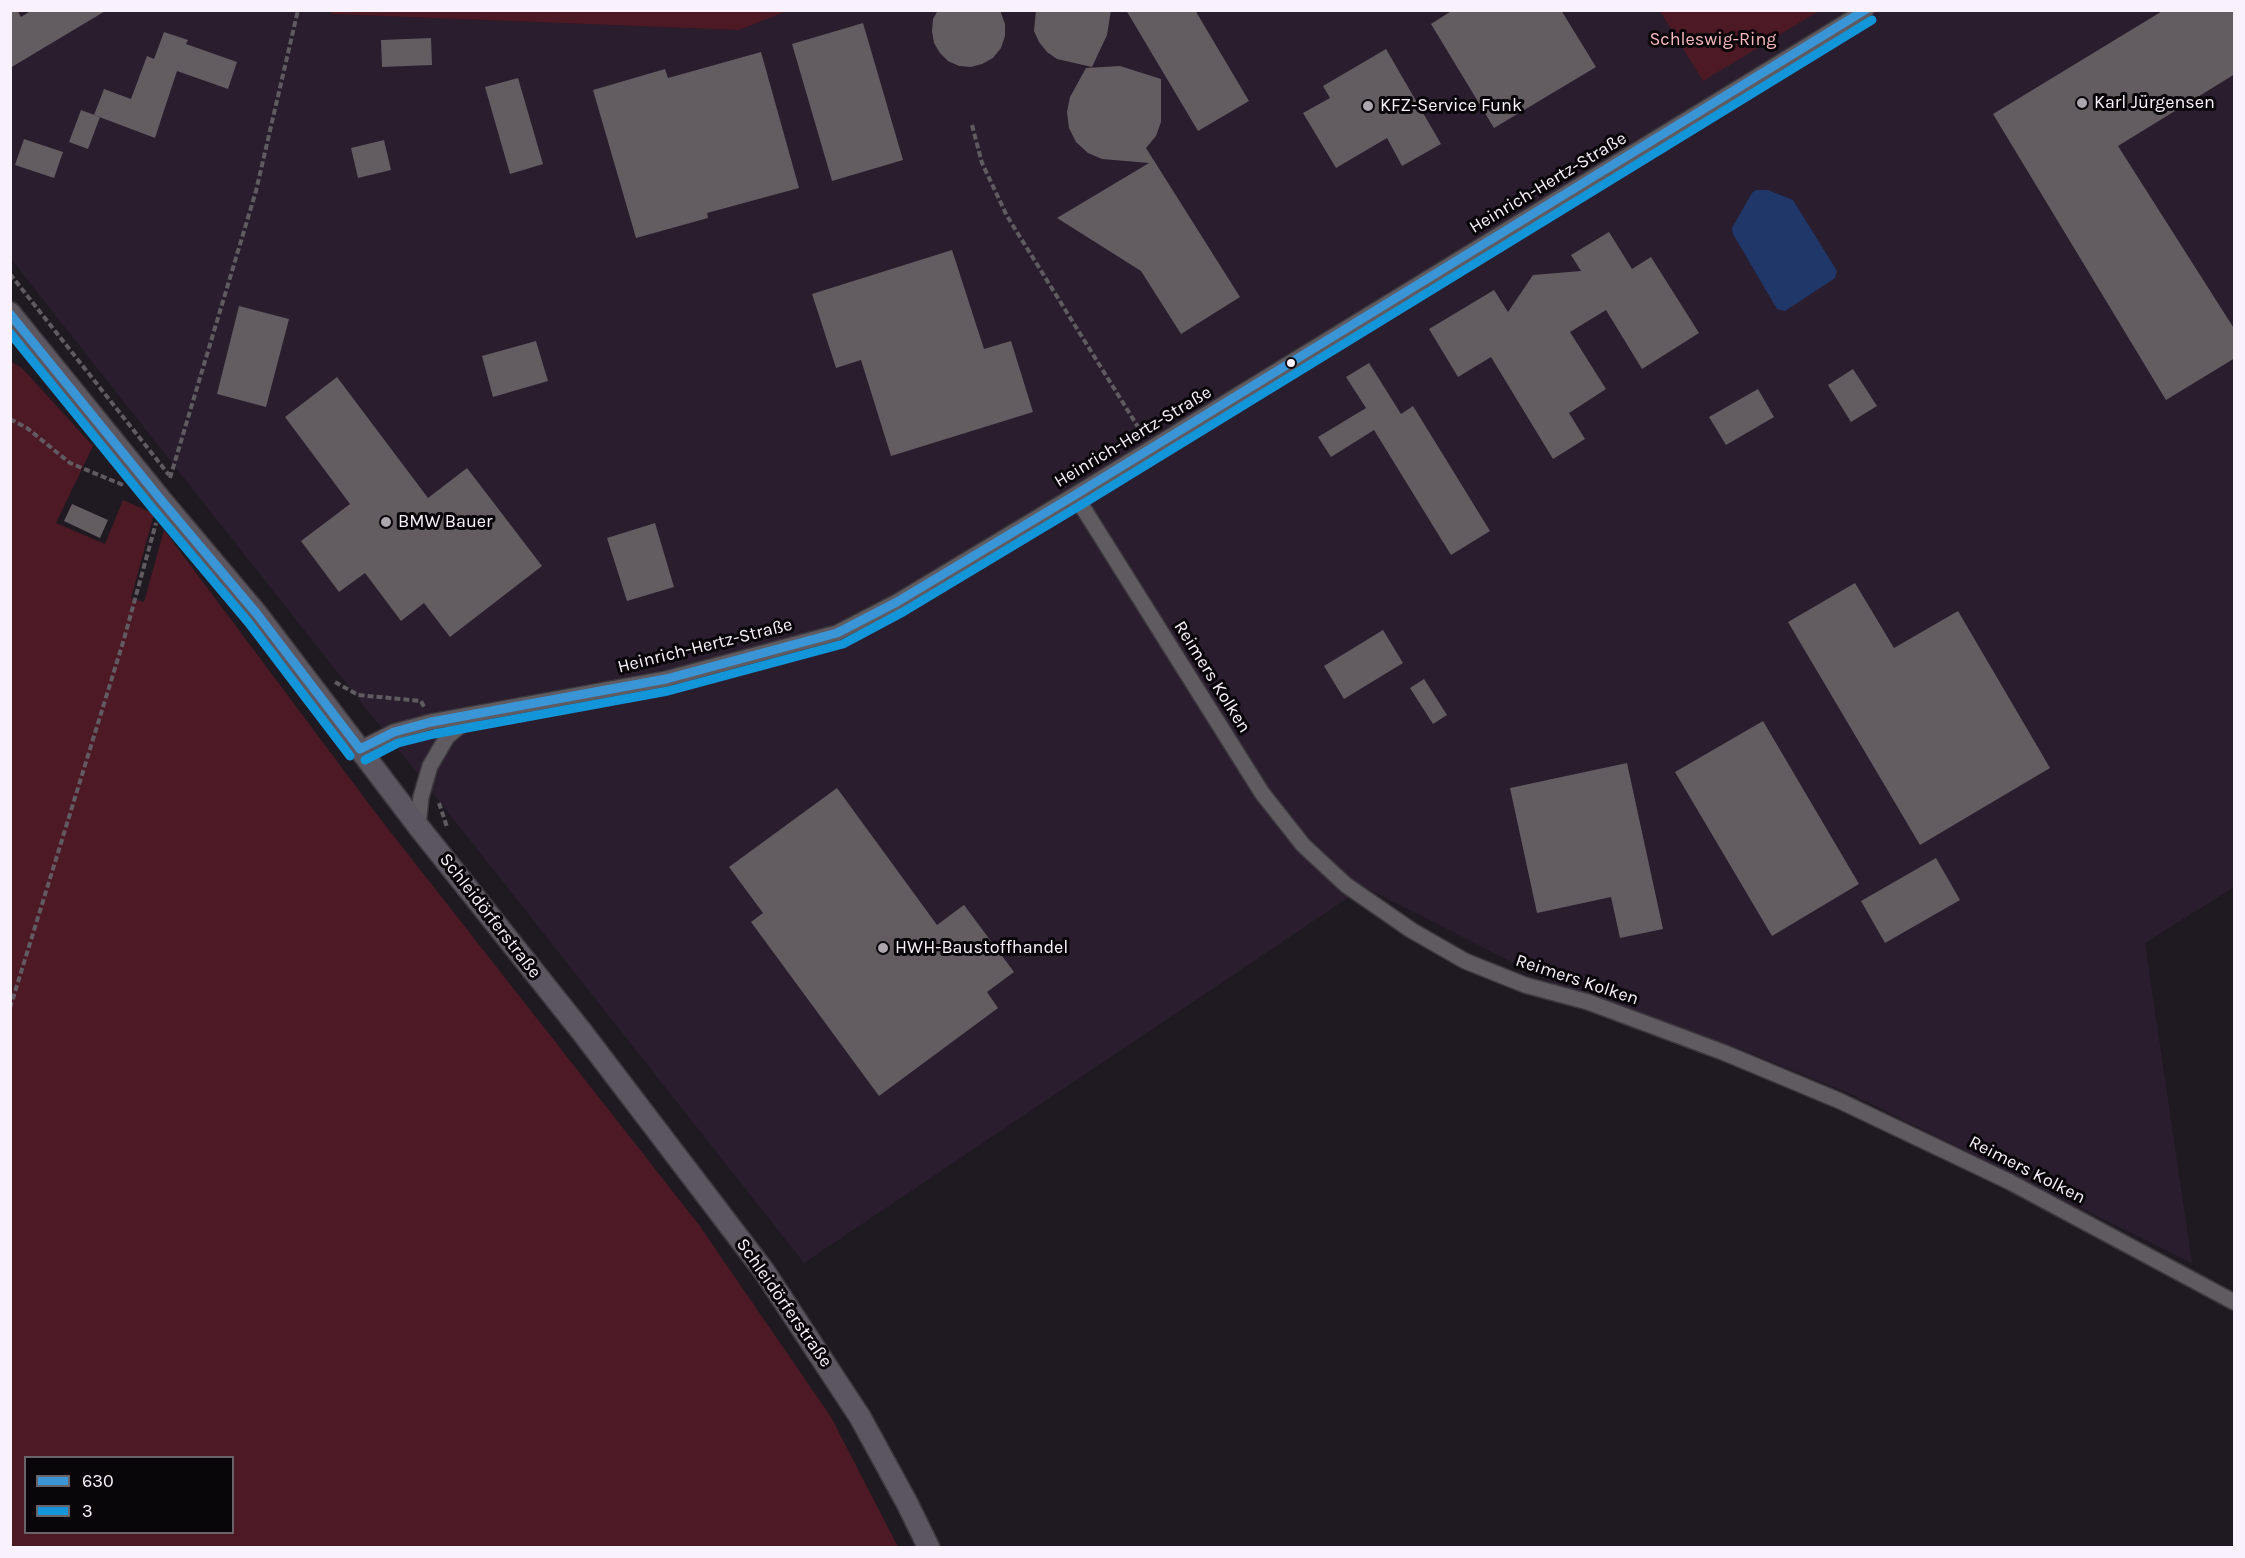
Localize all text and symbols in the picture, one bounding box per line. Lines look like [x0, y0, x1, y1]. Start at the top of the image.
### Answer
park label: Schleswig-Ring [1649, 29, 1777, 51]
place label: Karl Jürgensen [2094, 92, 2215, 114]
place label: KFZ-Service Funk [1380, 95, 1522, 117]
marker: Karl Jürgensen [2075, 96, 2089, 110]
marker: KFZ-Service Funk [1361, 99, 1375, 113]
street label: Heinrich-Hertz-Straße [1466, 128, 1630, 238]
unlabelled marker [1285, 357, 1297, 369]
street label: Heinrich-Hertz-Straße [1051, 382, 1215, 492]
place label: BMW Bauer [398, 511, 493, 533]
marker: BMW Bauer [379, 515, 393, 529]
street label: Heinrich-Hertz-Straße [615, 614, 795, 678]
street label: Reimers Kolken [1169, 617, 1255, 737]
street label: Schleidörferstraße [435, 849, 545, 983]
place label: HWH-Baustoffhandel [895, 937, 1068, 959]
marker: HWH-Baustoffhandel [876, 941, 890, 955]
street label: Reimers Kolken [1513, 950, 1641, 1010]
street label: Reimers Kolken [1965, 1131, 2089, 1209]
street label: Schleidörferstraße [731, 1234, 837, 1372]
legend [24, 1456, 234, 1534]
text: 630 [82, 1470, 114, 1492]
text: 3 [82, 1500, 93, 1522]

